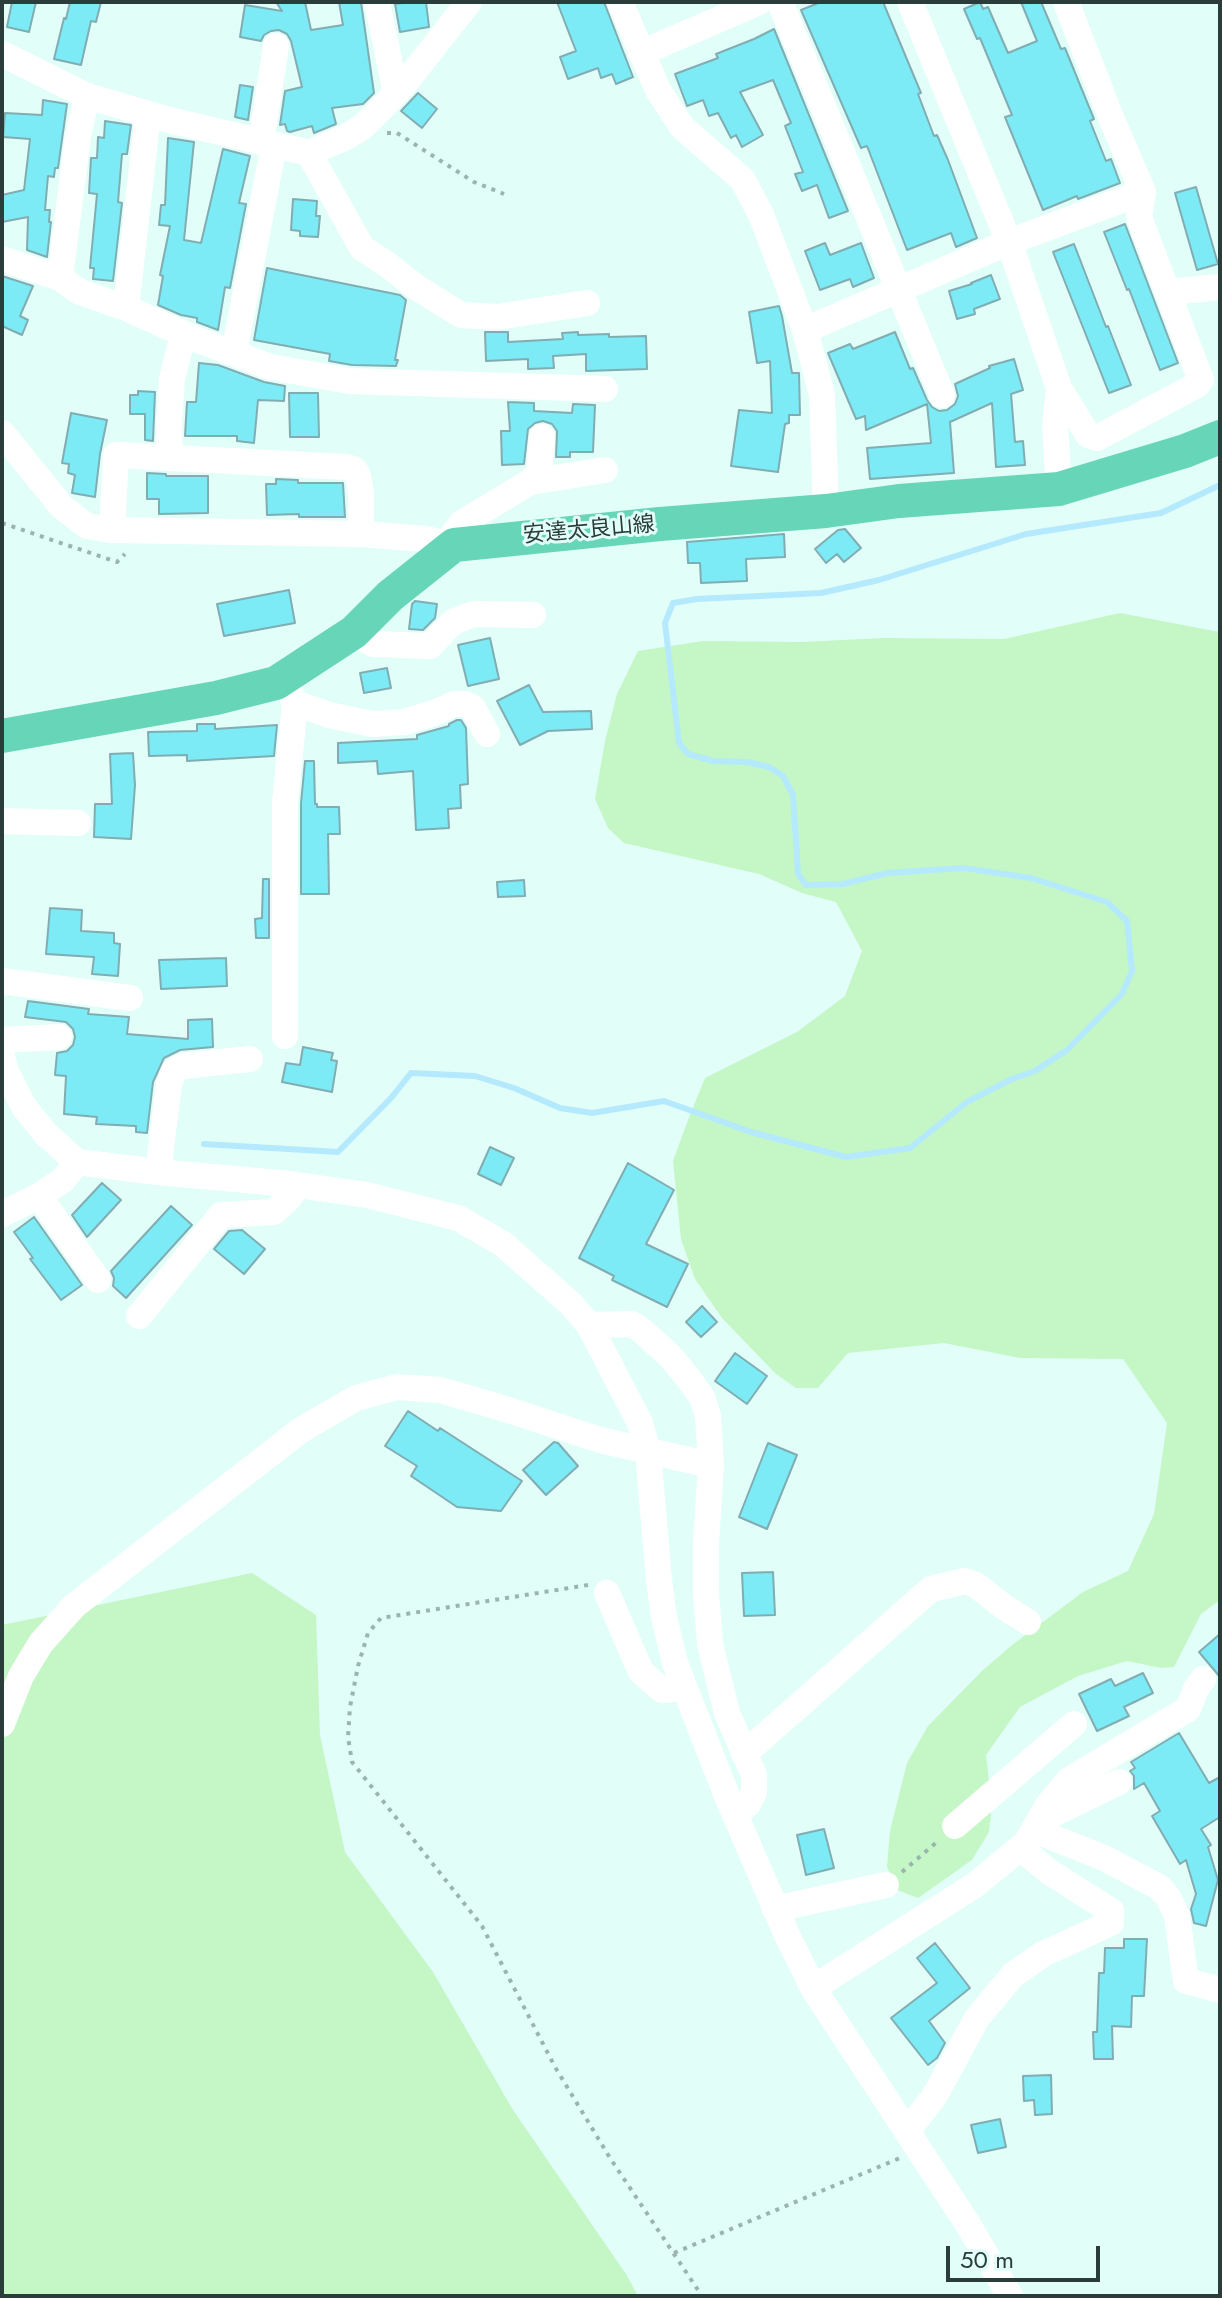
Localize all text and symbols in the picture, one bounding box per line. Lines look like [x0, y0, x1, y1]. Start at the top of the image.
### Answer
street label: 安達太良山線 [522, 512, 656, 550]
scale bar [950, 2230, 1104, 2280]
text: 50 m [960, 2242, 1014, 2277]

